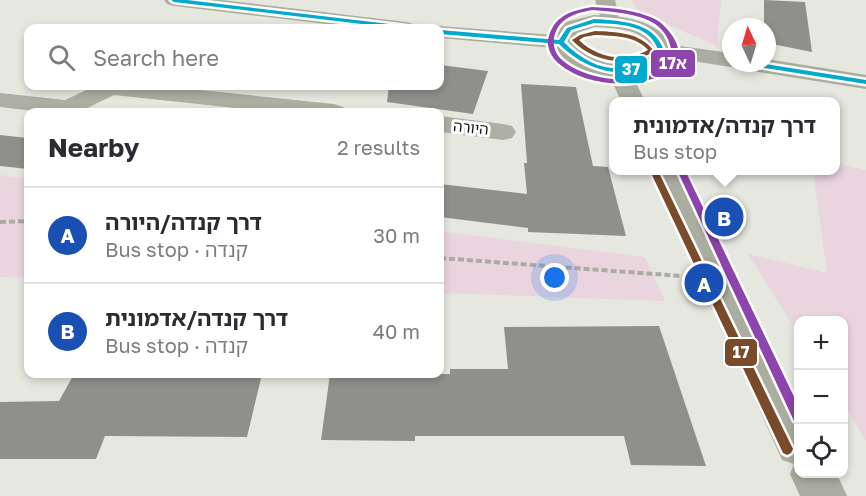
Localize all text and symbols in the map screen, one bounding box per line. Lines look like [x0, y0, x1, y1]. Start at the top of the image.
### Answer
north arrow [722, 18, 776, 72]
search box [24, 24, 444, 90]
icon: search [45, 41, 78, 74]
text: Search here [93, 44, 219, 71]
line badge: 17א [650, 49, 696, 78]
text: 17א [659, 53, 687, 73]
line badge: 37 [614, 55, 648, 84]
text: 37 [622, 59, 641, 79]
popup [609, 97, 840, 175]
text: דרך קנדה/אדמונית [633, 111, 816, 138]
street label: היורה [453, 116, 490, 138]
text: Nearby [48, 132, 139, 163]
text: 2 results [337, 135, 420, 159]
text: Bus stop [633, 139, 717, 163]
pin: B [704, 194, 744, 240]
text: דרך קנדה/היורה [105, 208, 262, 235]
text: A [60, 223, 75, 247]
text: 30 m [373, 223, 420, 247]
text: Bus stop · קנדה [105, 237, 248, 261]
pin: A [684, 260, 724, 306]
your location [540, 263, 569, 292]
text: דרך קנדה/אדמונית [105, 304, 288, 331]
map controls [794, 316, 848, 478]
button: + [794, 316, 848, 370]
text: B [60, 319, 75, 343]
text: 40 m [373, 319, 420, 343]
text: Bus stop · קנדה [105, 333, 248, 357]
line badge: 17 [724, 338, 758, 367]
text: 17 [733, 342, 750, 362]
button: − [794, 370, 848, 424]
button: locate [794, 424, 848, 478]

